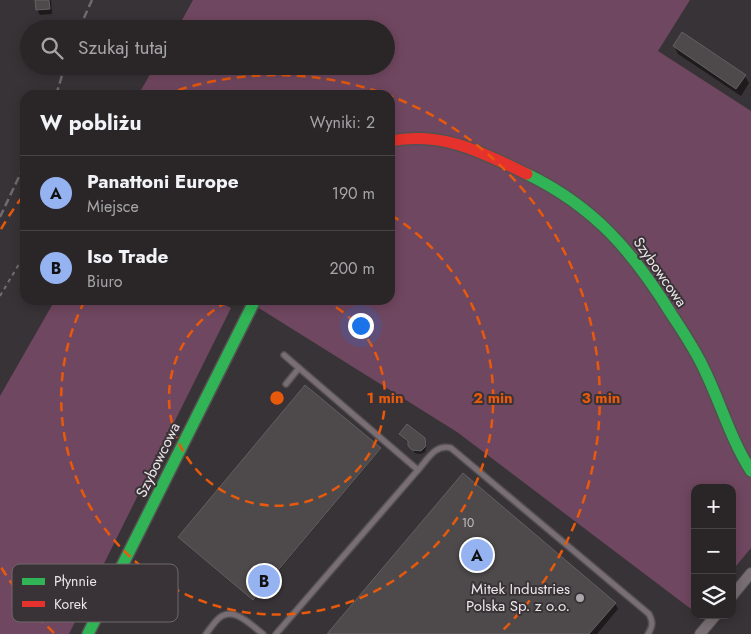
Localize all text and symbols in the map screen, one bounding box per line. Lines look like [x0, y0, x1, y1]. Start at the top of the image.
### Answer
search box [20, 20, 395, 75]
icon: search [38, 34, 66, 62]
text: Szukaj tutaj [78, 34, 168, 61]
text: W pobliżu [40, 108, 141, 138]
text: Wyniki: 2 [310, 111, 375, 134]
text: Panattoni Europe [87, 168, 239, 195]
text: A [50, 182, 62, 205]
text: 190 m [332, 182, 375, 205]
text: Miejsce [87, 195, 139, 218]
street label: Szybowcowa [628, 233, 692, 311]
text: Iso Trade [87, 243, 168, 270]
text: B [51, 257, 61, 280]
text: 200 m [329, 257, 375, 280]
text: Biuro [87, 270, 122, 293]
your location [348, 313, 374, 339]
text: 1 min [366, 387, 404, 409]
text: 2 min [473, 387, 513, 409]
text: 3 min [582, 387, 620, 409]
centre of rings [268, 389, 286, 407]
street label: Szybowcowa [130, 419, 186, 501]
map controls [691, 484, 736, 619]
button: + [691, 484, 736, 529]
house number: 10 [462, 514, 474, 532]
button: − [691, 529, 736, 574]
pin: A [461, 536, 493, 574]
pin: B [248, 562, 280, 600]
legend [12, 564, 178, 622]
text: Płynnie [54, 571, 97, 591]
button: layers [691, 574, 736, 619]
place label: Mitek Industries Polska Sp. z o.o. [466, 578, 570, 617]
marker: Mitek Industries Polska Sp. z o.o. [574, 592, 586, 604]
text: Korek [54, 594, 88, 614]

